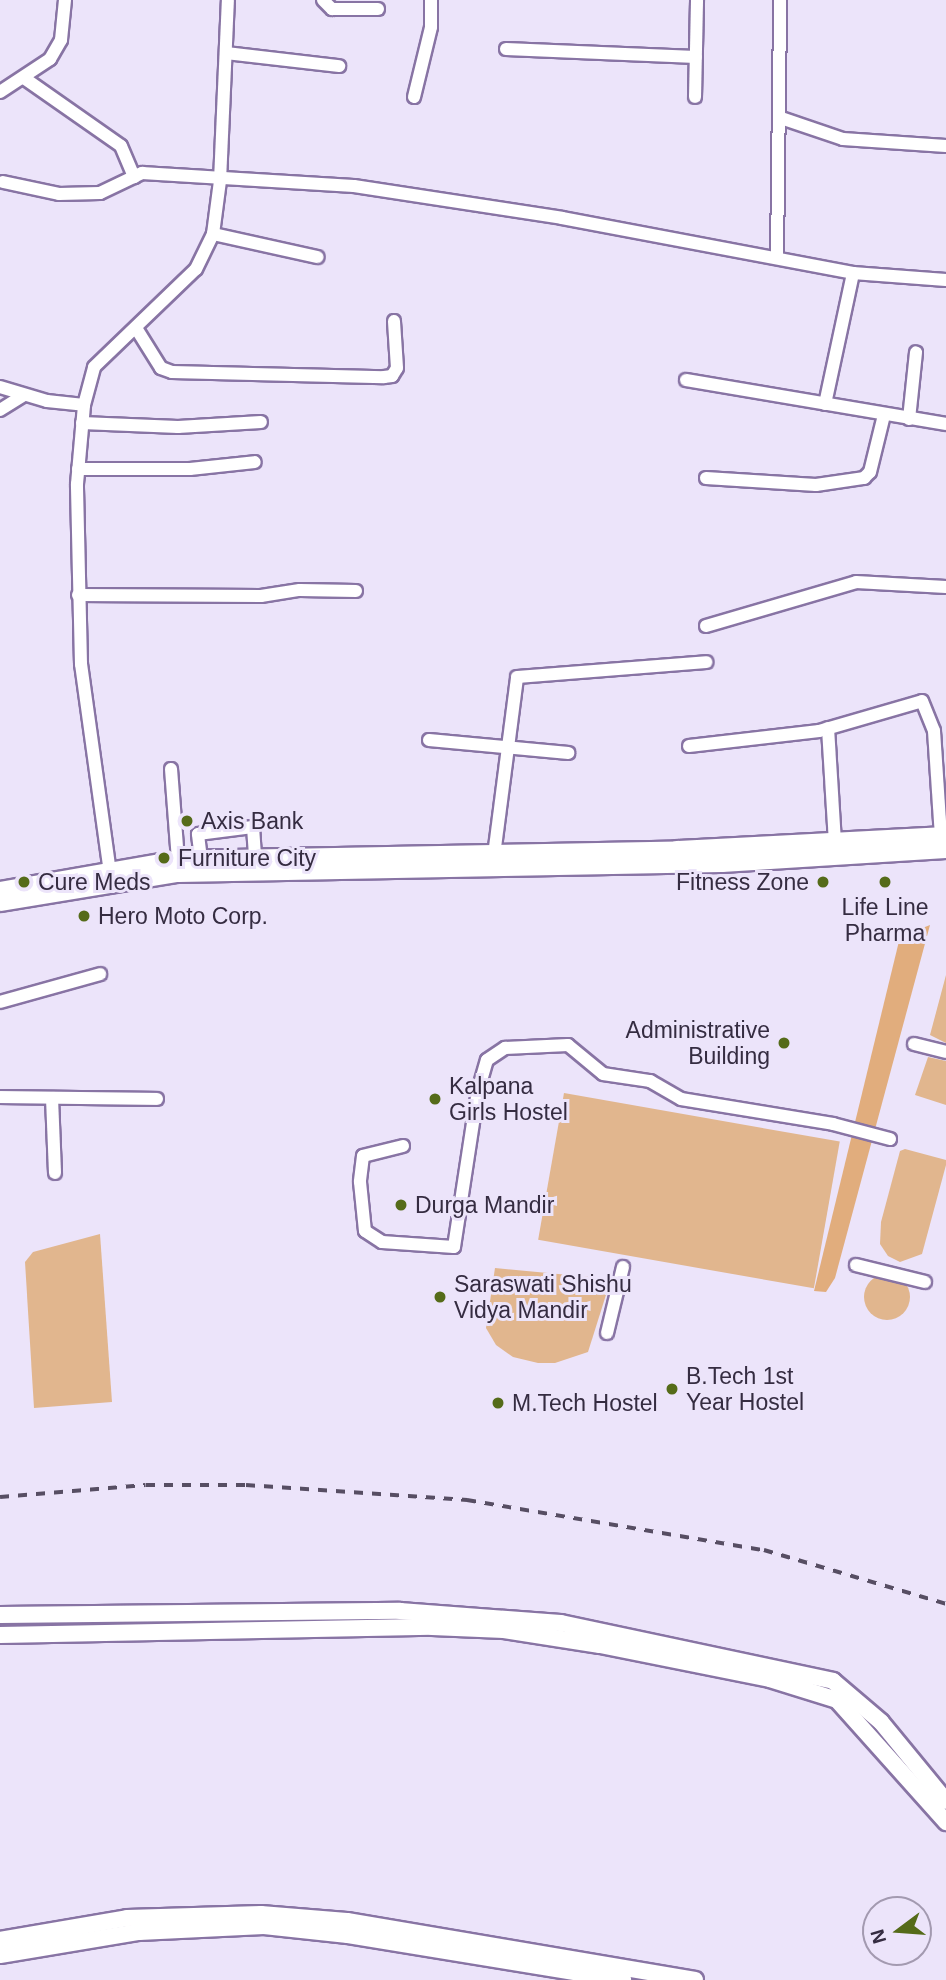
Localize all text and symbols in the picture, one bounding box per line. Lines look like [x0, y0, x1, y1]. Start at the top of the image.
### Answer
place label: Axis Bank [201, 807, 303, 835]
marker: Axis Bank [179, 813, 195, 829]
place label: Furniture City [178, 844, 316, 872]
marker: Furniture City [156, 850, 172, 866]
place label: Cure Meds [38, 868, 150, 896]
place label: Fitness Zone [676, 868, 809, 896]
marker: Cure Meds [16, 874, 32, 890]
marker: Fitness Zone [815, 874, 831, 890]
marker: Life Line Pharma [877, 874, 893, 890]
place label: Life Line Pharma [842, 893, 928, 947]
place label: Hero Moto Corp. [98, 902, 268, 930]
marker: Hero Moto Corp. [76, 908, 92, 924]
place label: Administrative Building [626, 1016, 770, 1070]
marker: Administrative Building [776, 1035, 792, 1051]
place label: Kalpana Girls Hostel [449, 1072, 568, 1126]
marker: Kalpana Girls Hostel [427, 1091, 443, 1107]
place label: Durga Mandir [415, 1191, 554, 1219]
marker: Durga Mandir [393, 1197, 409, 1213]
place label: Saraswati Shishu Vidya Mandir [454, 1270, 632, 1324]
marker: Saraswati Shishu Vidya Mandir [432, 1289, 448, 1305]
place label: B.Tech 1st Year Hostel [686, 1362, 804, 1416]
marker: B.Tech 1st Year Hostel [664, 1381, 680, 1397]
place label: M.Tech Hostel [512, 1389, 658, 1417]
marker: M.Tech Hostel [490, 1395, 506, 1411]
north arrow [862, 1896, 932, 1966]
text: N [866, 1927, 890, 1946]

